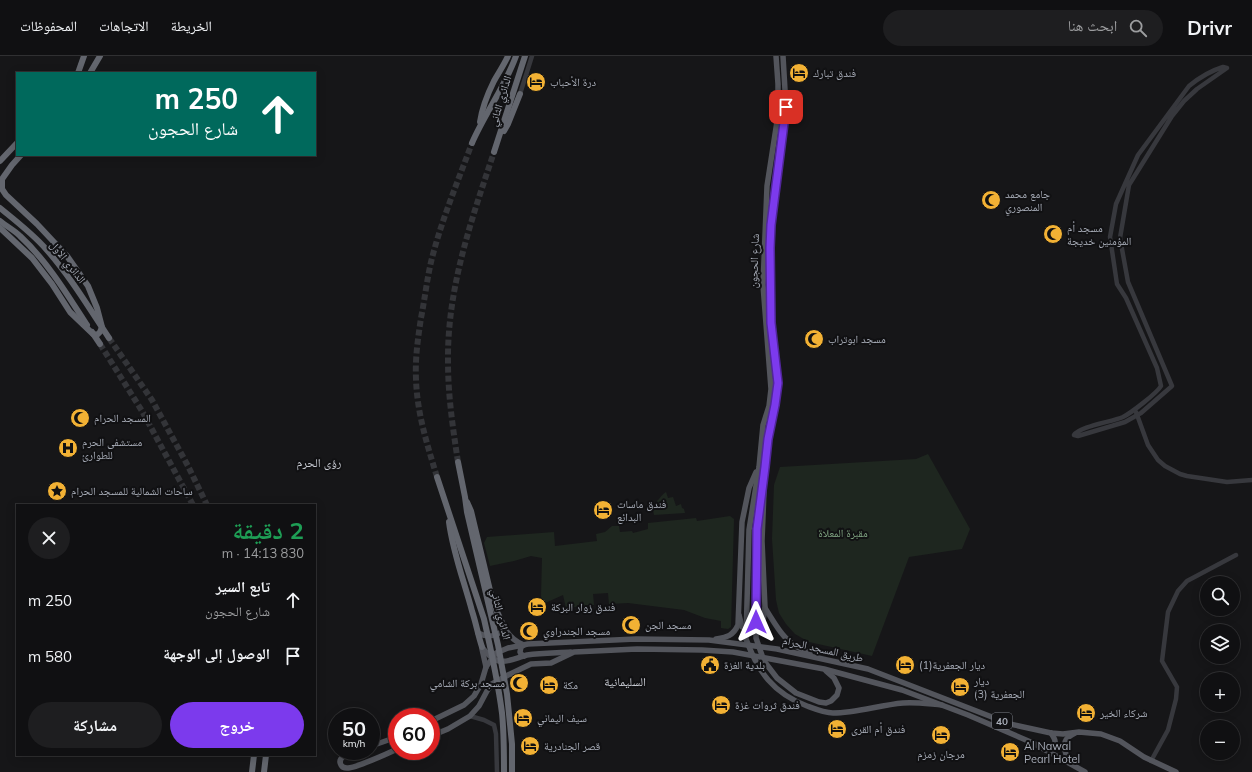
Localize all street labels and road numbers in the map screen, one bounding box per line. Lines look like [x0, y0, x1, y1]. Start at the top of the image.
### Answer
street label: الدائري الثاني [486, 74, 516, 129]
street label: شارع الحجون [746, 233, 762, 289]
street label: الدائري الأول [46, 238, 89, 287]
street label: الدائري الثاني [486, 587, 514, 641]
street label: طريق المسجد الحرام [781, 633, 865, 665]
road number: 40 [992, 713, 1012, 729]

